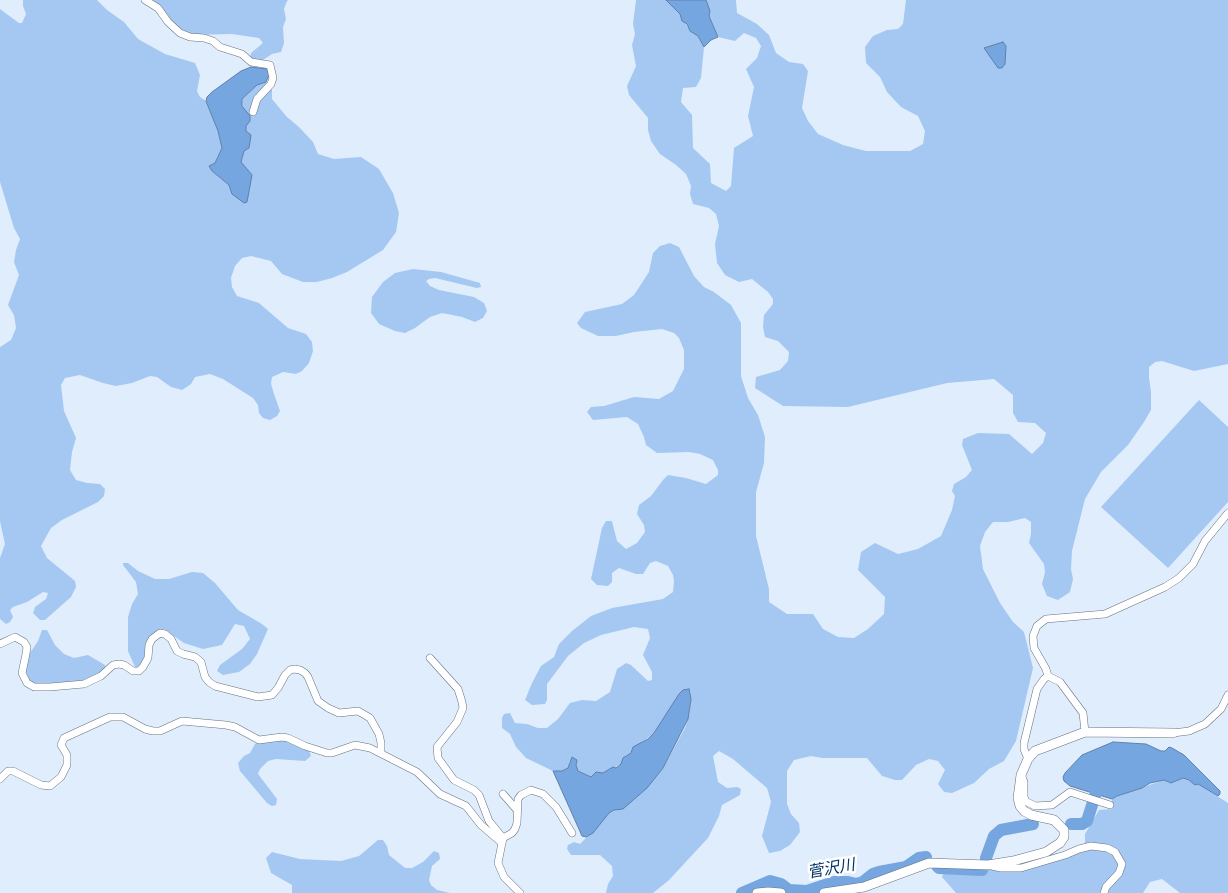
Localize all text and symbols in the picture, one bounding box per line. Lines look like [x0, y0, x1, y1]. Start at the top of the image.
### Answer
water label: 菅沢川 [806, 855, 856, 883]

